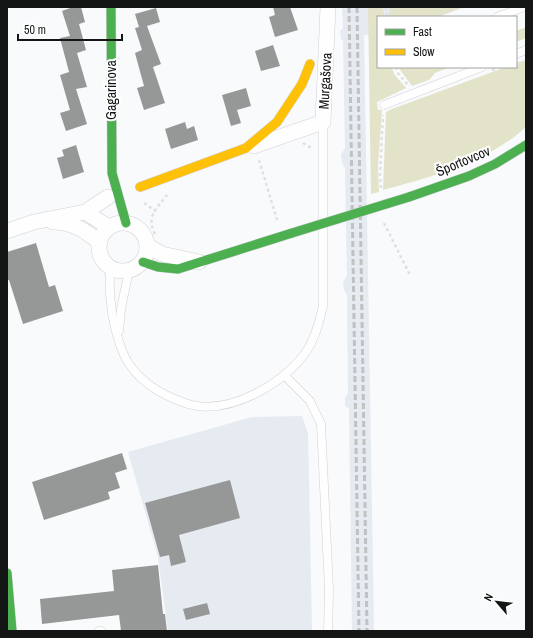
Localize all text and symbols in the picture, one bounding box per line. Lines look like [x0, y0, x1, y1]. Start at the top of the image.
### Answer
scale bar [18, 16, 122, 42]
legend [377, 16, 517, 68]
text: 50 m [24, 22, 46, 38]
text: Fast [413, 24, 432, 40]
text: Slow [413, 44, 435, 60]
street label: Murgašova [315, 52, 336, 110]
street label: Gagarinova [102, 59, 120, 120]
street label: Športovcov [433, 141, 493, 181]
north arrow [477, 582, 517, 622]
text: N [480, 591, 496, 603]

